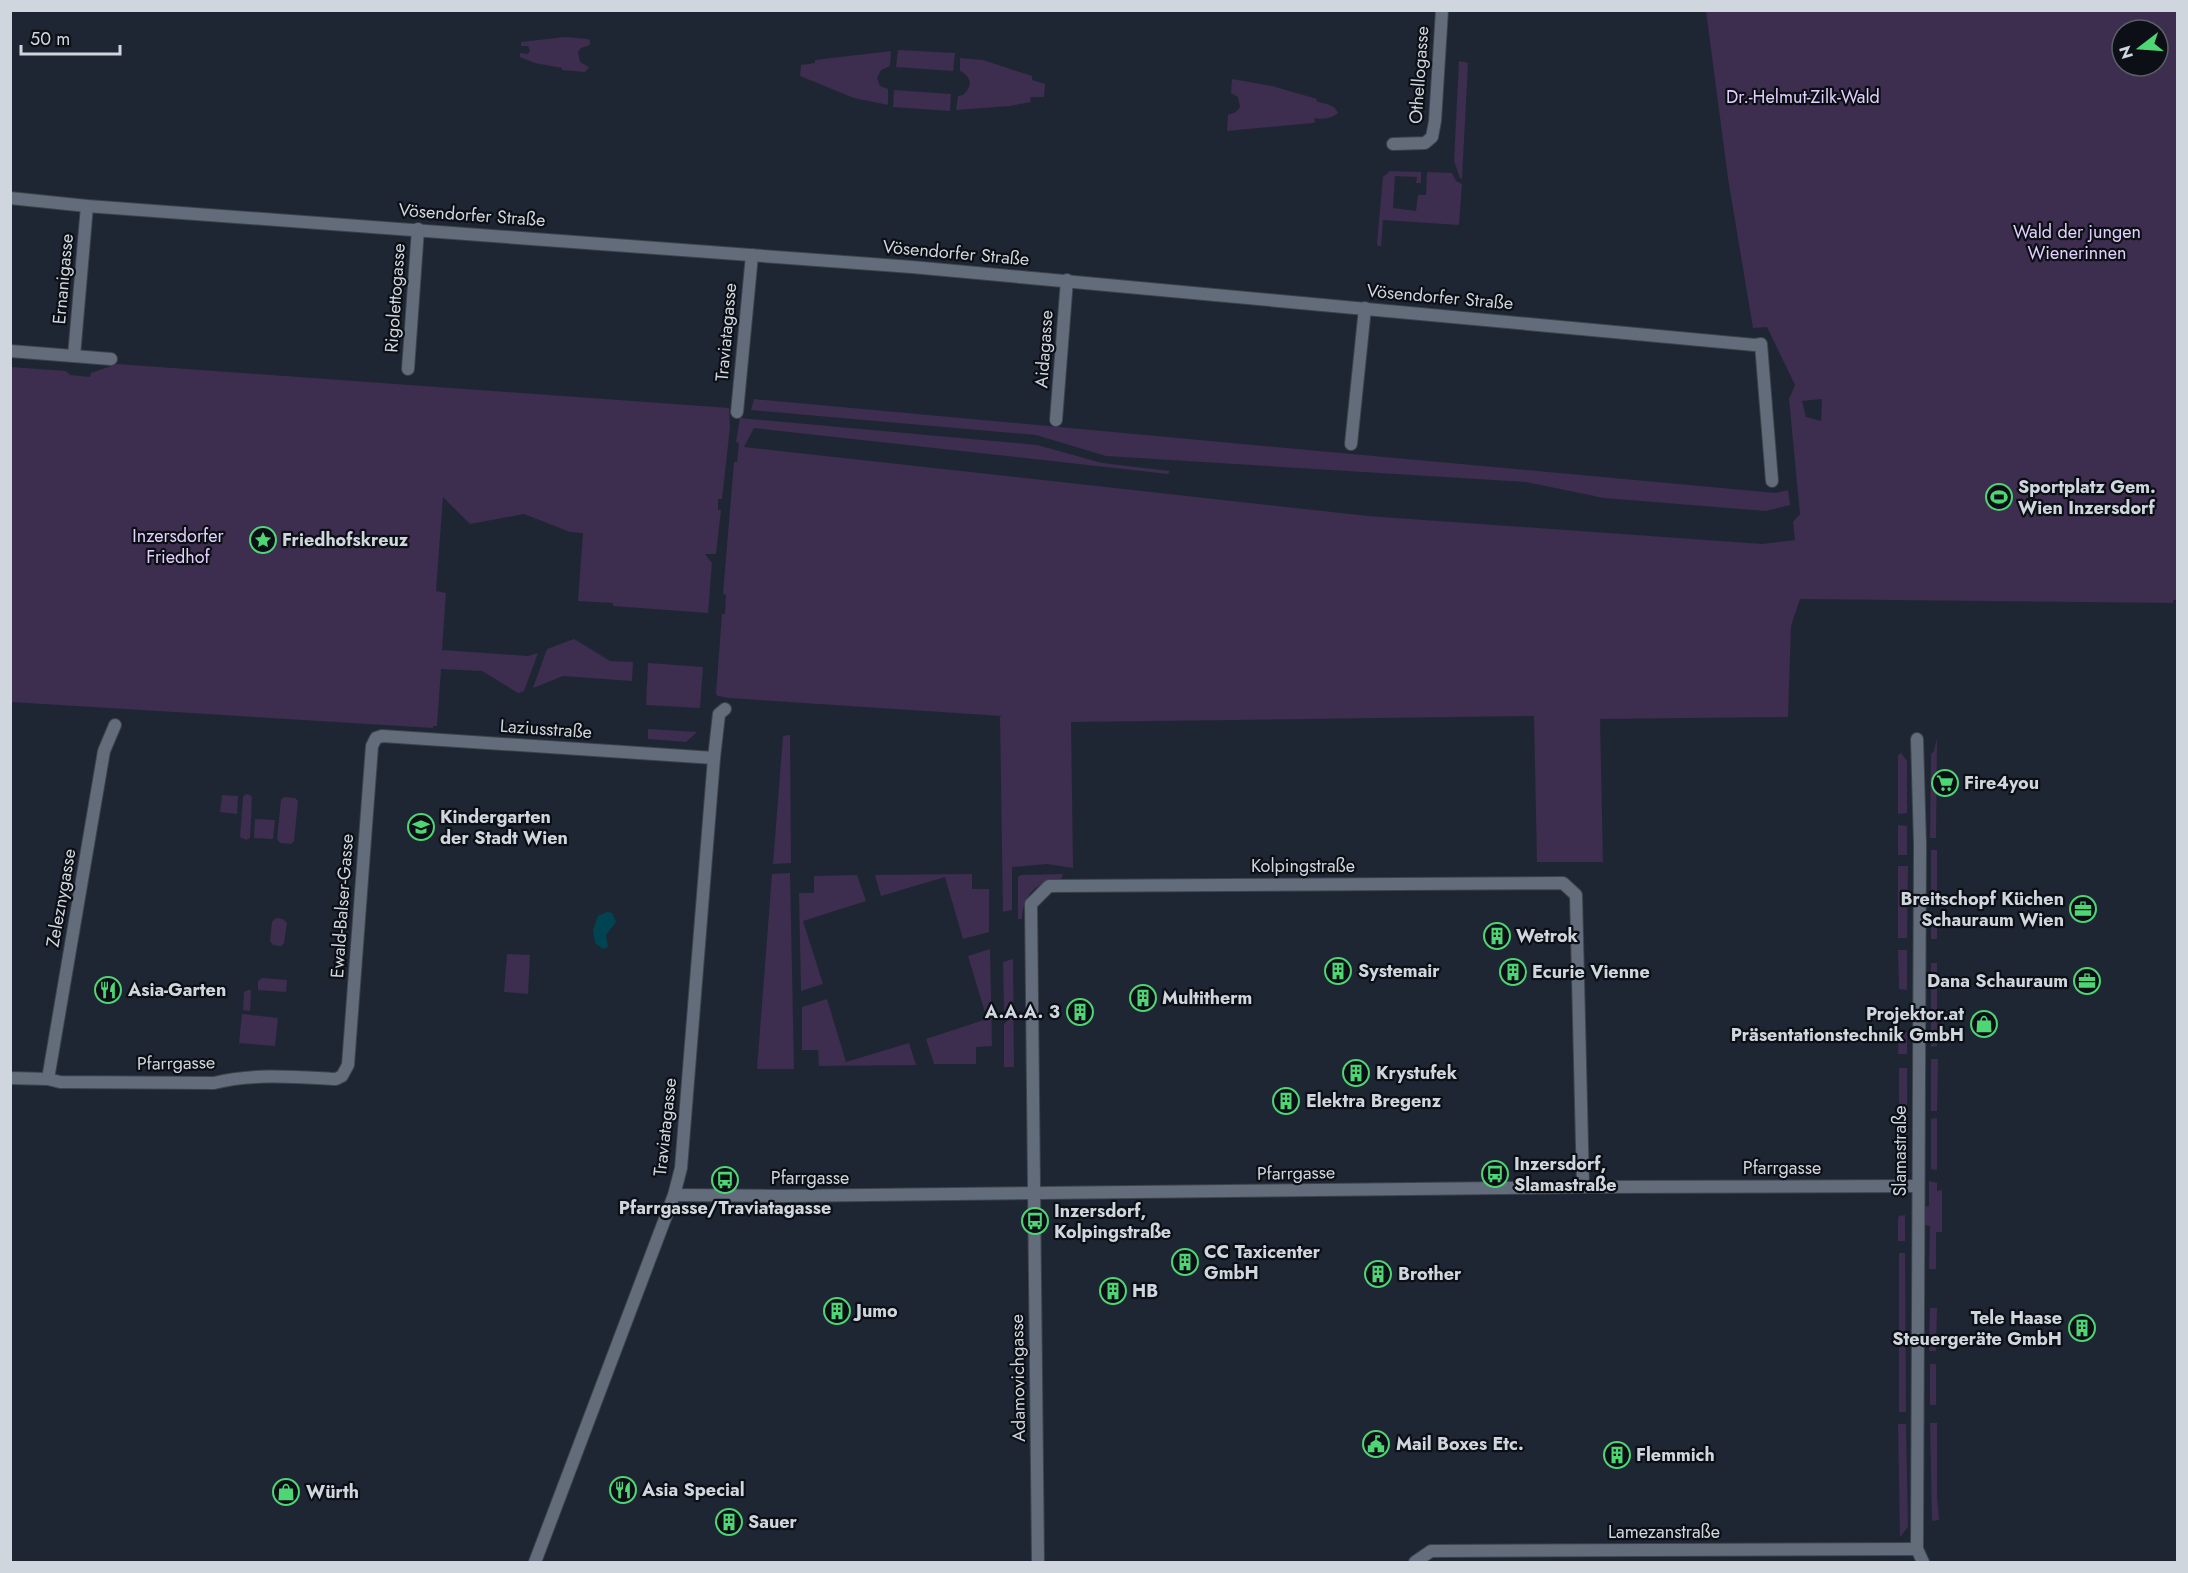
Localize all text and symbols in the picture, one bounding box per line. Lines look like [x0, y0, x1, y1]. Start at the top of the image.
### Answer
scale bar [21, 18, 120, 56]
north arrow [2110, 18, 2170, 78]
street label: Othellogasse [1403, 25, 1435, 125]
text: 50 m [30, 26, 70, 52]
text: N [2113, 43, 2139, 62]
park label: Dr.-Helmut-Zilk-Wald [1726, 84, 1880, 110]
street label: Vösendorfer Straße [398, 197, 546, 233]
park label: Wald der jungen Wienerinnen [2013, 219, 2141, 266]
street label: Ernanigasse [46, 233, 80, 325]
street label: Vösendorfer Straße [882, 234, 1030, 272]
street label: Rigolettogasse [378, 243, 412, 353]
street label: Vösendorfer Straße [1366, 278, 1514, 316]
street label: Traviatagasse [709, 282, 743, 382]
street label: Aidagasse [1028, 309, 1060, 389]
place label: Sportplatz Gem. Wien Inzersdorf [2018, 474, 2156, 521]
sports icon: Sportplatz Gem. Wien Inzersdorf [1984, 482, 2014, 512]
park label: Inzersdorfer Friedhof [132, 523, 225, 570]
place icon: Friedhofskreuz [248, 525, 278, 555]
place label: Friedhofskreuz [282, 527, 409, 553]
street label: Laziusstraße [499, 713, 593, 745]
supermarket icon: Fire4you [1930, 768, 1960, 798]
place label: Fire4you [1964, 770, 2039, 796]
place label: Kindergarten der Stadt Wien [440, 804, 568, 851]
school or university icon: Kindergarten der Stadt Wien [406, 812, 436, 842]
street label: Ewald-Balser-Gasse [324, 833, 360, 979]
street label: Zeleznygasse [40, 847, 82, 949]
street label: Kolpingstraße [1251, 853, 1355, 879]
place label: Breitschopf Küchen Schauraum Wien [1901, 886, 2064, 933]
office icon: Breitschopf Küchen Schauraum Wien [2068, 894, 2098, 924]
building icon: Wetrok [1482, 921, 1512, 951]
place label: Wetrok [1516, 923, 1579, 949]
building icon: Systemair [1323, 956, 1353, 986]
building icon: Ecurie Vienne [1498, 957, 1528, 987]
place label: Systemair [1358, 958, 1440, 984]
place label: Ecurie Vienne [1532, 959, 1650, 985]
office icon: Dana Schauraum [2072, 966, 2102, 996]
place label: Dana Schauraum [1927, 968, 2068, 994]
restaurant icon: Asia-Garten [93, 975, 123, 1005]
place label: Asia-Garten [127, 977, 226, 1003]
building icon: Multitherm [1128, 983, 1158, 1013]
place label: Multitherm [1162, 985, 1252, 1011]
building icon: A.A.A. 3 [1065, 997, 1095, 1027]
place label: A.A.A. 3 [984, 999, 1060, 1025]
place label: Projektor.at Präsentationstechnik GmbH [1731, 1001, 1964, 1048]
shop icon: Projektor.at Präsentationstechnik GmbH [1969, 1009, 1999, 1039]
street label: Pfarrgasse [137, 1049, 215, 1077]
building icon: Krystufek [1341, 1058, 1371, 1088]
place label: Krystufek [1376, 1060, 1458, 1086]
street label: Traviatagasse [647, 1077, 683, 1177]
building icon: Elektra Bregenz [1271, 1086, 1301, 1116]
place label: Elektra Bregenz [1306, 1088, 1442, 1114]
street label: Slamastraße [1887, 1105, 1913, 1197]
place label: Inzersdorf, Slamastraße [1514, 1151, 1616, 1198]
street label: Pfarrgasse [1743, 1155, 1821, 1181]
street label: Pfarrgasse [1257, 1159, 1335, 1187]
bus stop icon: Inzersdorf, Slamastraße [1480, 1159, 1510, 1189]
bus stop icon: Pfarrgasse/Traviatagasse [710, 1165, 740, 1195]
street label: Pfarrgasse [771, 1165, 849, 1191]
place label: Pfarrgasse/Traviatagasse [619, 1195, 831, 1221]
place label: Inzersdorf, Kolpingstraße [1054, 1198, 1171, 1245]
bus stop icon: Inzersdorf, Kolpingstraße [1020, 1206, 1050, 1236]
place label: CC Taxicenter GmbH [1204, 1239, 1321, 1286]
building icon: CC Taxicenter GmbH [1170, 1247, 1200, 1277]
building icon: Brother [1363, 1259, 1393, 1289]
place label: Brother [1398, 1261, 1462, 1287]
building icon: HB [1098, 1276, 1128, 1306]
place label: HB [1132, 1278, 1158, 1304]
building icon: Jumo [822, 1296, 852, 1326]
place label: Jumo [853, 1298, 898, 1324]
place label: Tele Haase Steuergeräte GmbH [1892, 1305, 2062, 1352]
building icon: Tele Haase Steuergeräte GmbH [2067, 1313, 2097, 1343]
street label: Adamovichgasse [1004, 1314, 1032, 1442]
public building icon: Mail Boxes Etc. [1361, 1429, 1391, 1459]
place label: Mail Boxes Etc. [1396, 1431, 1524, 1457]
building icon: Flemmich [1602, 1440, 1632, 1470]
place label: Flemmich [1636, 1442, 1715, 1468]
restaurant icon: Asia Special [608, 1475, 638, 1505]
shop icon: Würth [271, 1477, 301, 1507]
place label: Asia Special [641, 1477, 745, 1503]
place label: Würth [306, 1479, 359, 1505]
building icon: Sauer [714, 1507, 744, 1537]
place label: Sauer [748, 1509, 798, 1535]
street label: Lamezanstraße [1608, 1519, 1720, 1545]

